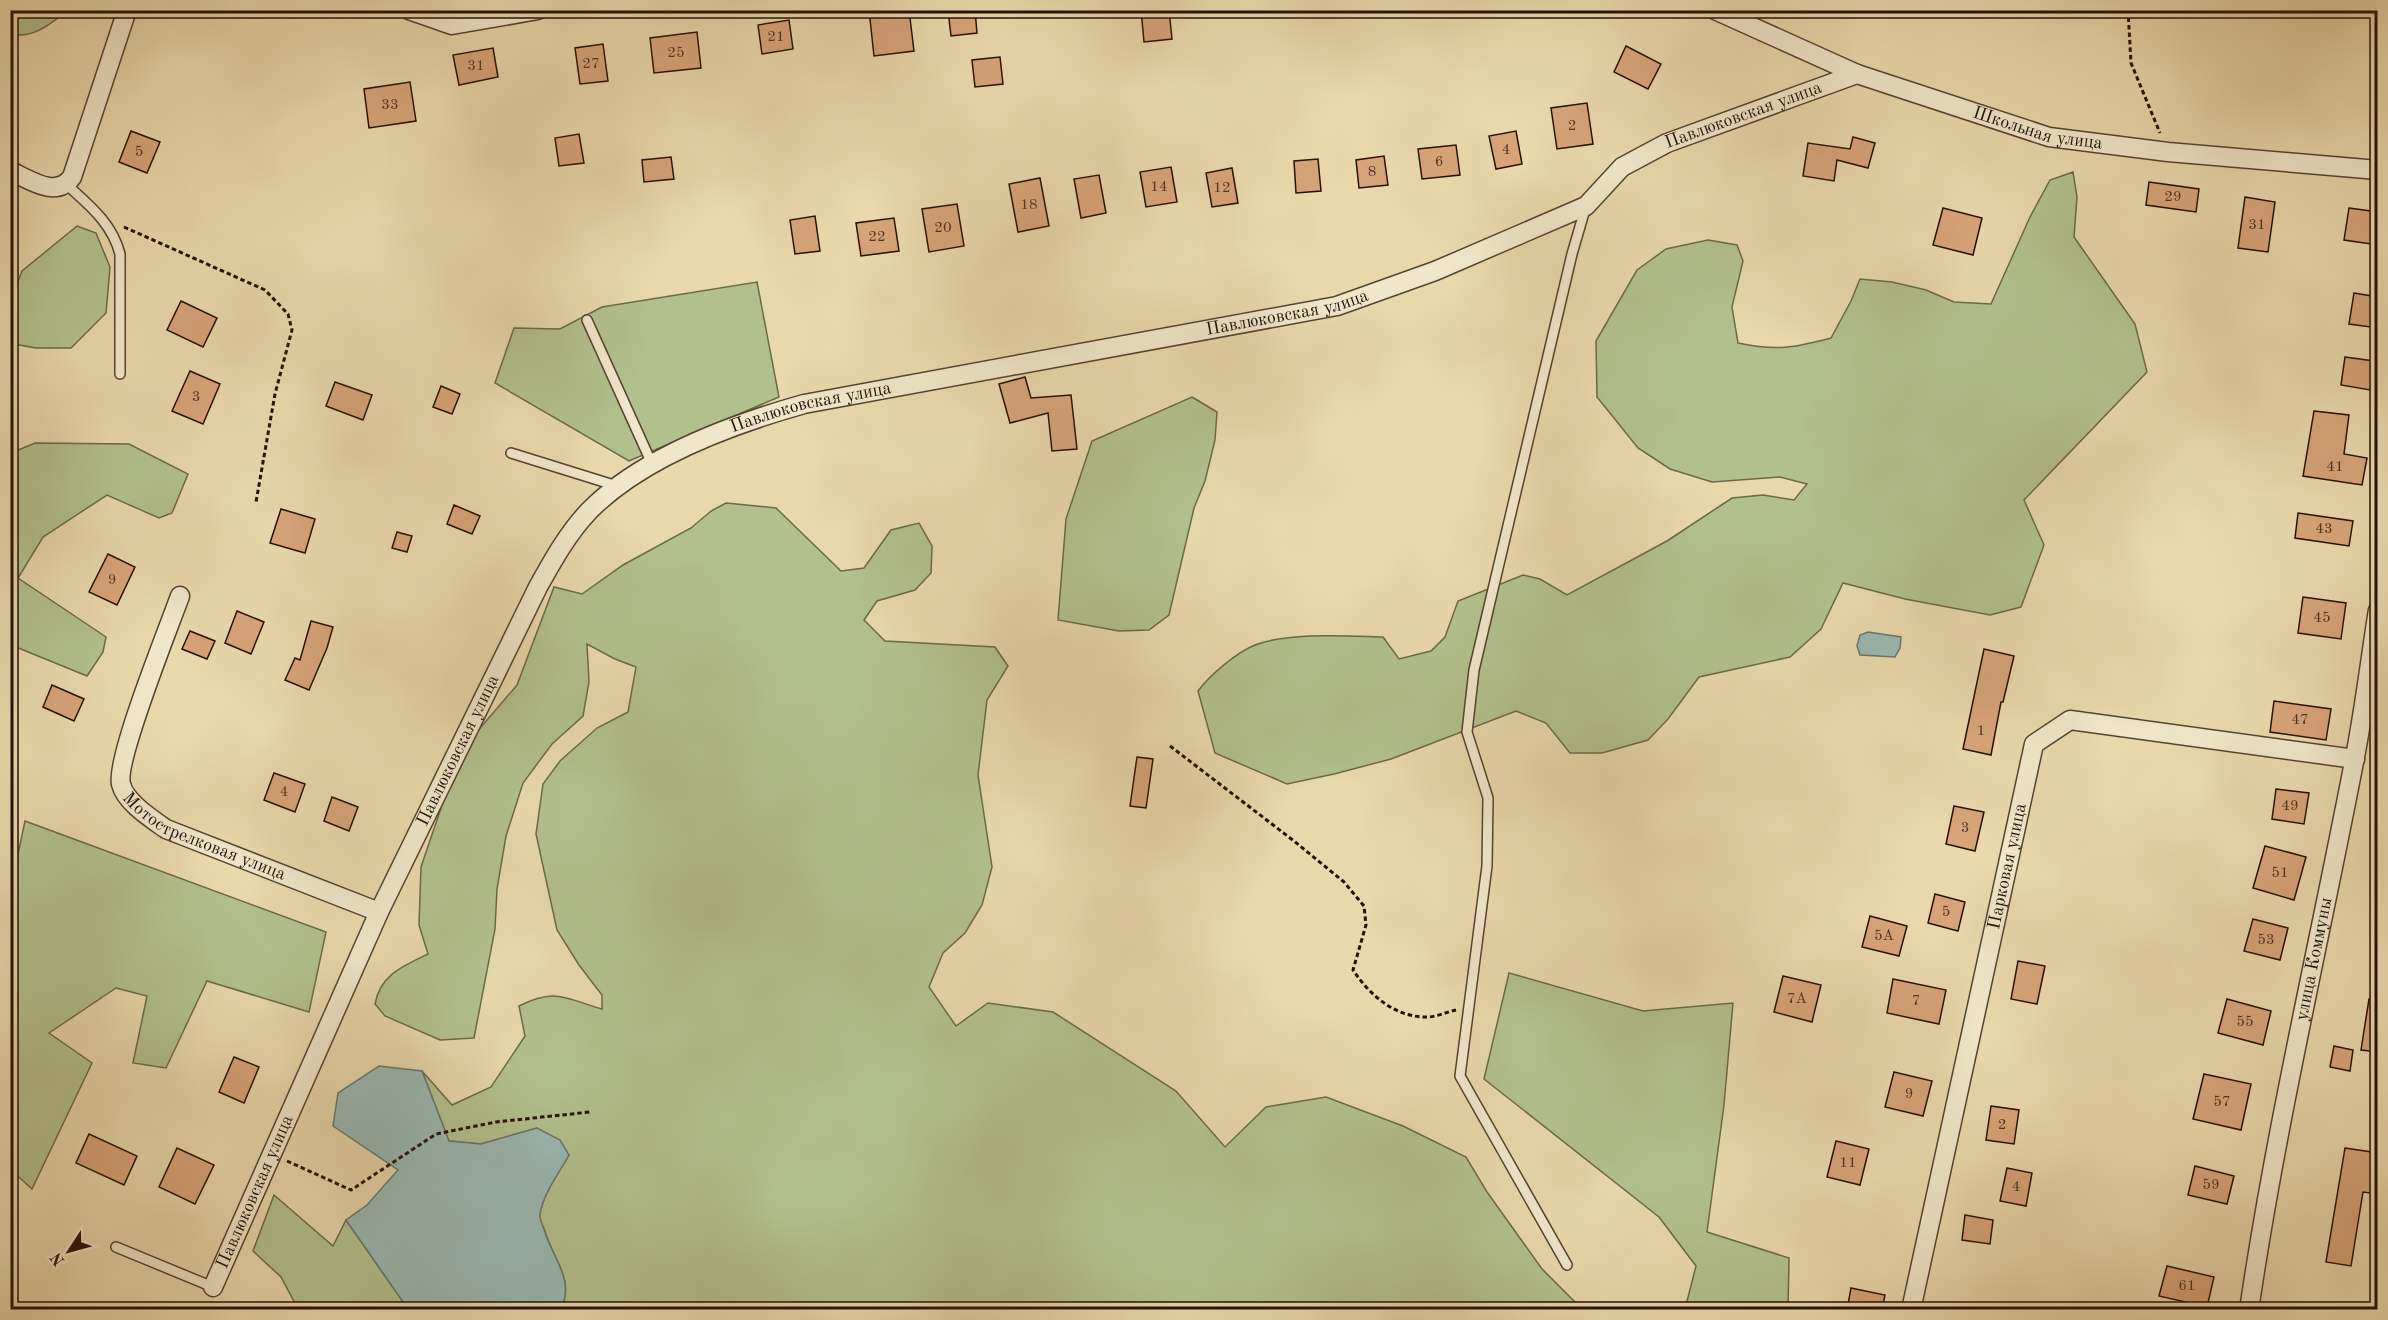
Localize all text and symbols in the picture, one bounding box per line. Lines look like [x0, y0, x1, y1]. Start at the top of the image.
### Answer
house number: 21 [767, 30, 785, 45]
house number: 25 [667, 46, 685, 61]
house number: 27 [582, 57, 600, 72]
house number: 31 [467, 59, 485, 74]
street label: Павлюковская улица [1662, 78, 1824, 152]
house number: 33 [381, 98, 399, 113]
street label: Школьная улица [1971, 104, 2104, 153]
house number: 2 [1568, 119, 1576, 134]
house number: 4 [1502, 143, 1510, 158]
house number: 5 [135, 145, 143, 160]
house number: 6 [1435, 155, 1443, 170]
house number: 8 [1368, 165, 1376, 180]
house number: 14 [1150, 180, 1168, 195]
house number: 12 [1213, 181, 1231, 196]
house number: 29 [2164, 190, 2182, 205]
house number: 18 [1020, 198, 1038, 213]
house number: 31 [2248, 218, 2266, 233]
house number: 20 [934, 221, 952, 236]
house number: 22 [868, 230, 886, 245]
street label: Павлюковская улица [1205, 286, 1371, 339]
street label: Павлюковская улица [728, 379, 893, 436]
house number: 3 [192, 390, 200, 405]
house number: 41 [2326, 460, 2344, 475]
house number: 43 [2315, 522, 2333, 537]
house number: 9 [108, 573, 116, 588]
house number: 45 [2313, 611, 2331, 626]
street label: Павлюковская улица [414, 672, 503, 829]
house number: 47 [2291, 713, 2309, 728]
house number: 1 [1977, 724, 1985, 739]
house number: 4 [280, 785, 288, 800]
street label: Мотострелковая улица [119, 789, 288, 884]
house number: 49 [2281, 799, 2299, 814]
street label: Парковая улица [1985, 802, 2030, 931]
house number: 3 [1961, 821, 1969, 836]
house number: 51 [2271, 866, 2289, 881]
street label: улица Коммуны [2293, 896, 2336, 1022]
house number: 5 [1942, 905, 1950, 920]
house number: 5А [1874, 929, 1895, 944]
house number: 53 [2257, 933, 2275, 948]
house number: 7А [1787, 992, 1808, 1007]
house number: 7 [1912, 994, 1920, 1009]
house number: 55 [2236, 1015, 2254, 1030]
house number: 9 [1905, 1087, 1913, 1102]
house number: 57 [2213, 1095, 2231, 1110]
street label: Павлюковская улица [213, 1112, 297, 1271]
house number: 2 [1998, 1118, 2006, 1133]
house number: 11 [1839, 1156, 1857, 1171]
house number: 59 [2202, 1178, 2220, 1193]
house number: 4 [2012, 1180, 2020, 1195]
north arrow [39, 1221, 99, 1281]
text: N [48, 1248, 69, 1268]
house number: 61 [2178, 1279, 2196, 1294]

